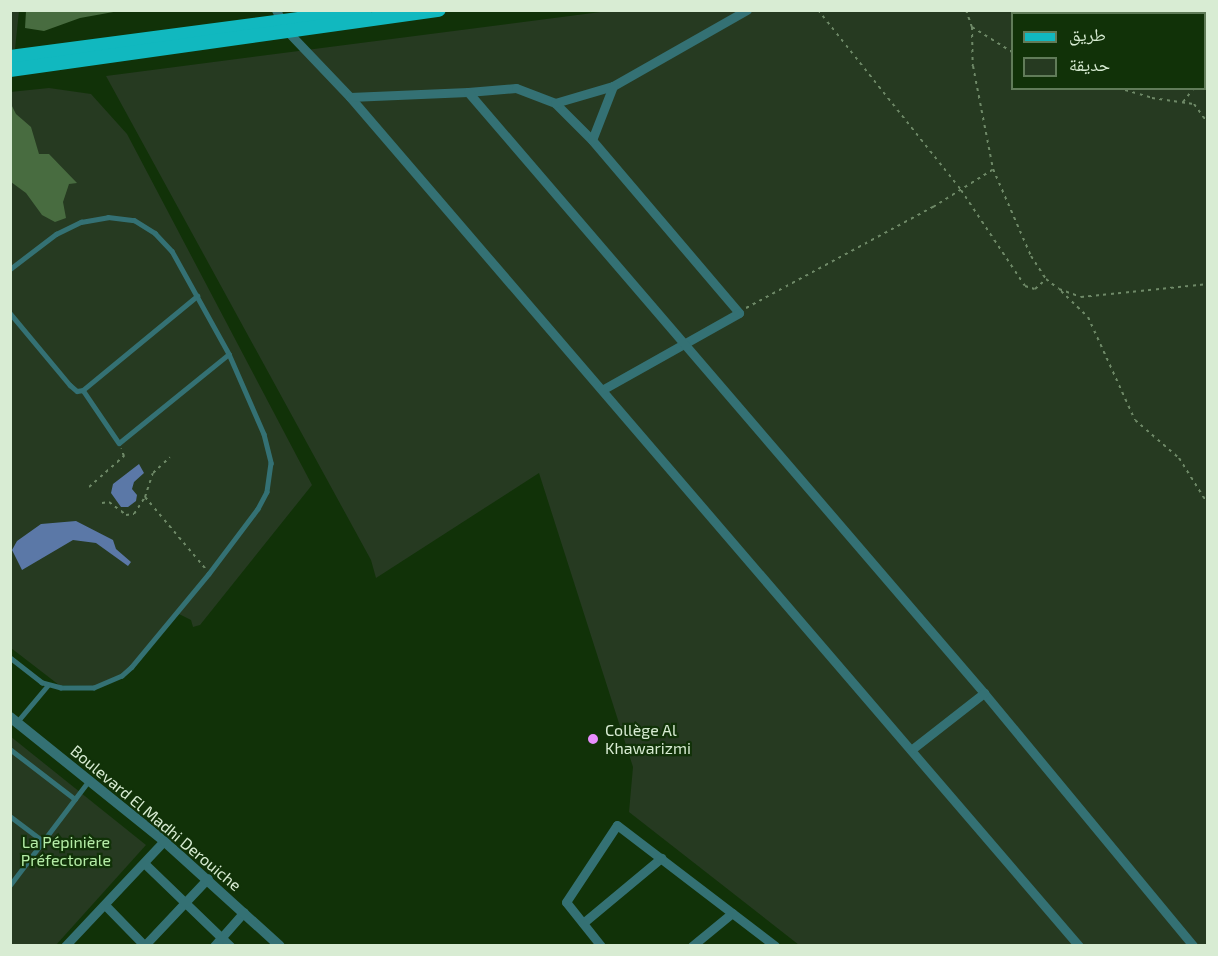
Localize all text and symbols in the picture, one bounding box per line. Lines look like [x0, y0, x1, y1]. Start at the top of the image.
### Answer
legend [1011, 12, 1206, 90]
text: طريق [1069, 23, 1106, 45]
text: حديقة [1069, 53, 1110, 75]
place label: Collège Al Khawarizmi [605, 720, 691, 758]
marker: Collège Al Khawarizmi [586, 732, 600, 746]
street label: Boulevard El Madhi Derouiche [67, 741, 245, 895]
park label: La Pépinière Préfectorale [21, 832, 111, 870]

